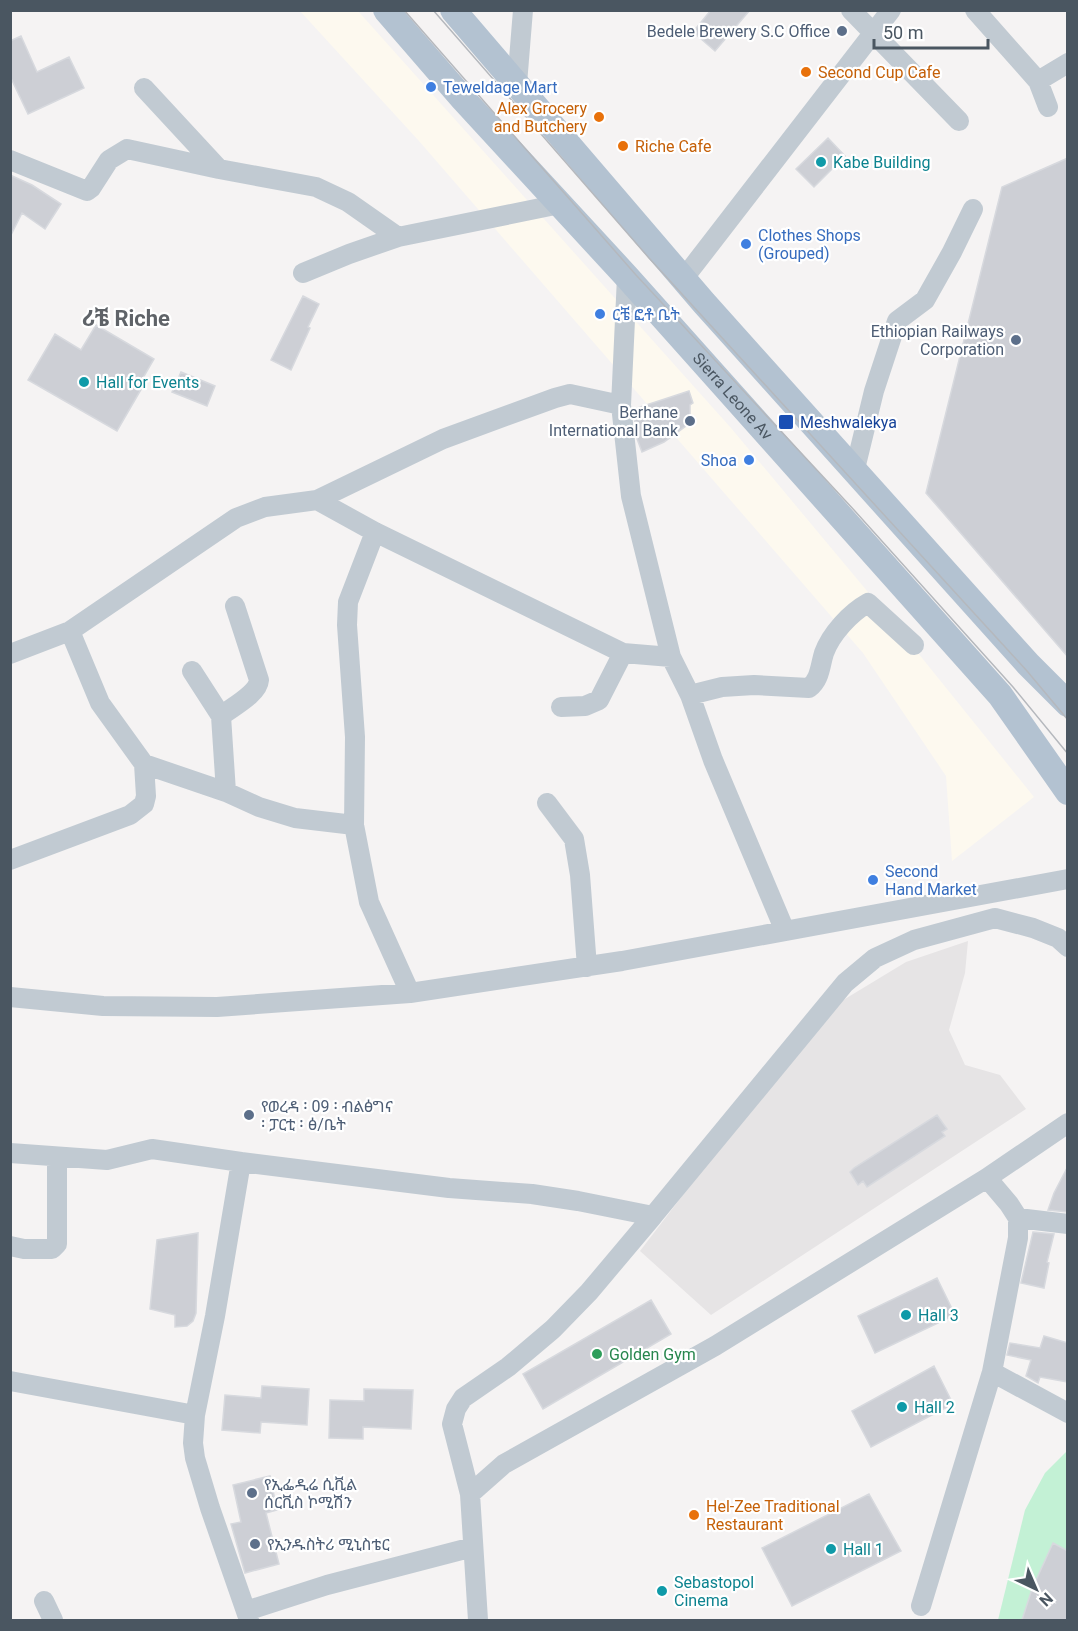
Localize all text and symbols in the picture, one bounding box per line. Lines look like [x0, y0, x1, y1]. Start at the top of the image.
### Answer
scale bar [874, 12, 988, 50]
place label: Bedele Brewery S.C Office [647, 22, 830, 41]
text: 50 m [883, 22, 923, 43]
marker: Bedele Brewery S.C Office [835, 24, 849, 38]
place label: Second Cup Cafe [818, 63, 940, 82]
marker: Second Cup Cafe [799, 65, 813, 79]
place label: Teweldage Mart [443, 78, 558, 97]
marker: Teweldage Mart [424, 80, 438, 94]
place label: Alex Grocery and Butchery [494, 99, 587, 136]
marker: Alex Grocery and Butchery [592, 110, 606, 124]
place label: Riche Cafe [635, 137, 711, 156]
marker: Riche Cafe [616, 139, 630, 153]
place label: Kabe Building [833, 153, 930, 172]
marker: Kabe Building [814, 155, 828, 169]
place label: Clothes Shops (Grouped) [758, 226, 861, 263]
marker: Clothes Shops (Grouped) [739, 237, 753, 251]
place label: ርቼ ፎቶ ቤት [612, 305, 680, 324]
district label: ሪቼ Riche [82, 306, 170, 331]
marker: ርቼ ፎቶ ቤት [593, 307, 607, 321]
place label: Ethiopian Railways Corporation [871, 322, 1004, 359]
marker: Ethiopian Railways Corporation [1009, 333, 1023, 347]
street label: Sierra Leone Av [689, 348, 777, 444]
place label: Hall for Events [96, 373, 199, 392]
marker: Hall for Events [77, 375, 91, 389]
place label: Berhane International Bank [549, 403, 679, 440]
marker: Meshwalekya [777, 413, 795, 431]
place label: Meshwalekya [800, 413, 897, 432]
marker: Berhane International Bank [683, 414, 697, 428]
place label: Shoa [701, 451, 737, 470]
marker: Shoa [742, 453, 756, 467]
place label: Second Hand Market [885, 862, 977, 899]
marker: Second Hand Market [866, 873, 880, 887]
place label: የወረዳ ፡ 09 ፡ ብልፅግና ፡ ፓርቲ ፡ ፅ/ቤት [261, 1097, 393, 1134]
marker: የወረዳ ፡ 09 ፡ ብልፅግና ፡ ፓርቲ ፡ ፅ/ቤት [242, 1108, 256, 1122]
place label: Hall 3 [918, 1306, 959, 1325]
marker: Hall 3 [899, 1308, 913, 1322]
place label: Golden Gym [609, 1345, 696, 1364]
marker: Golden Gym [590, 1347, 604, 1361]
place label: Hall 2 [914, 1398, 955, 1417]
marker: Hall 2 [895, 1400, 909, 1414]
place label: የኢፌዲሬ ሲቪል ሰርቪስ ኮሚሽን [264, 1475, 357, 1512]
marker: የኢፌዲሬ ሲቪል ሰርቪስ ኮሚሽን [245, 1486, 259, 1500]
place label: Hel-Zee Traditional Restaurant [706, 1497, 840, 1534]
marker: Hel-Zee Traditional Restaurant [687, 1508, 701, 1522]
place label: የኢንዱስትሪ ሚኒስቴር [267, 1535, 390, 1554]
marker: የኢንዱስትሪ ሚኒስቴር [248, 1537, 262, 1551]
place label: Hall 1 [843, 1540, 884, 1559]
marker: Hall 1 [824, 1542, 838, 1556]
north arrow [1006, 1559, 1066, 1619]
place label: Sebastopol Cinema [674, 1573, 754, 1610]
marker: Sebastopol Cinema [655, 1584, 669, 1598]
text: N [1035, 1589, 1057, 1610]

